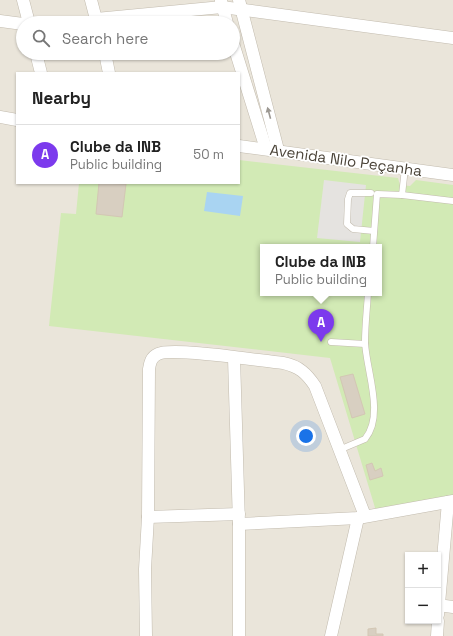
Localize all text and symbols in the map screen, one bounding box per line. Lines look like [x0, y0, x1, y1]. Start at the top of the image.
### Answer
search box [16, 16, 240, 60]
icon: search [30, 27, 52, 49]
text: Search here [62, 29, 148, 48]
text: Nearby [32, 87, 91, 109]
one-way arrow [265, 106, 271, 119]
text: Clube da INB [70, 137, 161, 156]
street label: Avenida Nilo Peçanha [269, 140, 424, 180]
text: A [41, 146, 49, 163]
text: 50 m [193, 146, 224, 163]
text: Public building [70, 156, 162, 173]
popup [260, 244, 382, 296]
text: Clube da INB [275, 252, 366, 271]
text: Public building [275, 271, 367, 288]
pin: A [308, 309, 334, 342]
your location [296, 426, 316, 446]
map controls [405, 552, 441, 624]
button: + [405, 552, 441, 588]
button: − [405, 588, 441, 624]

